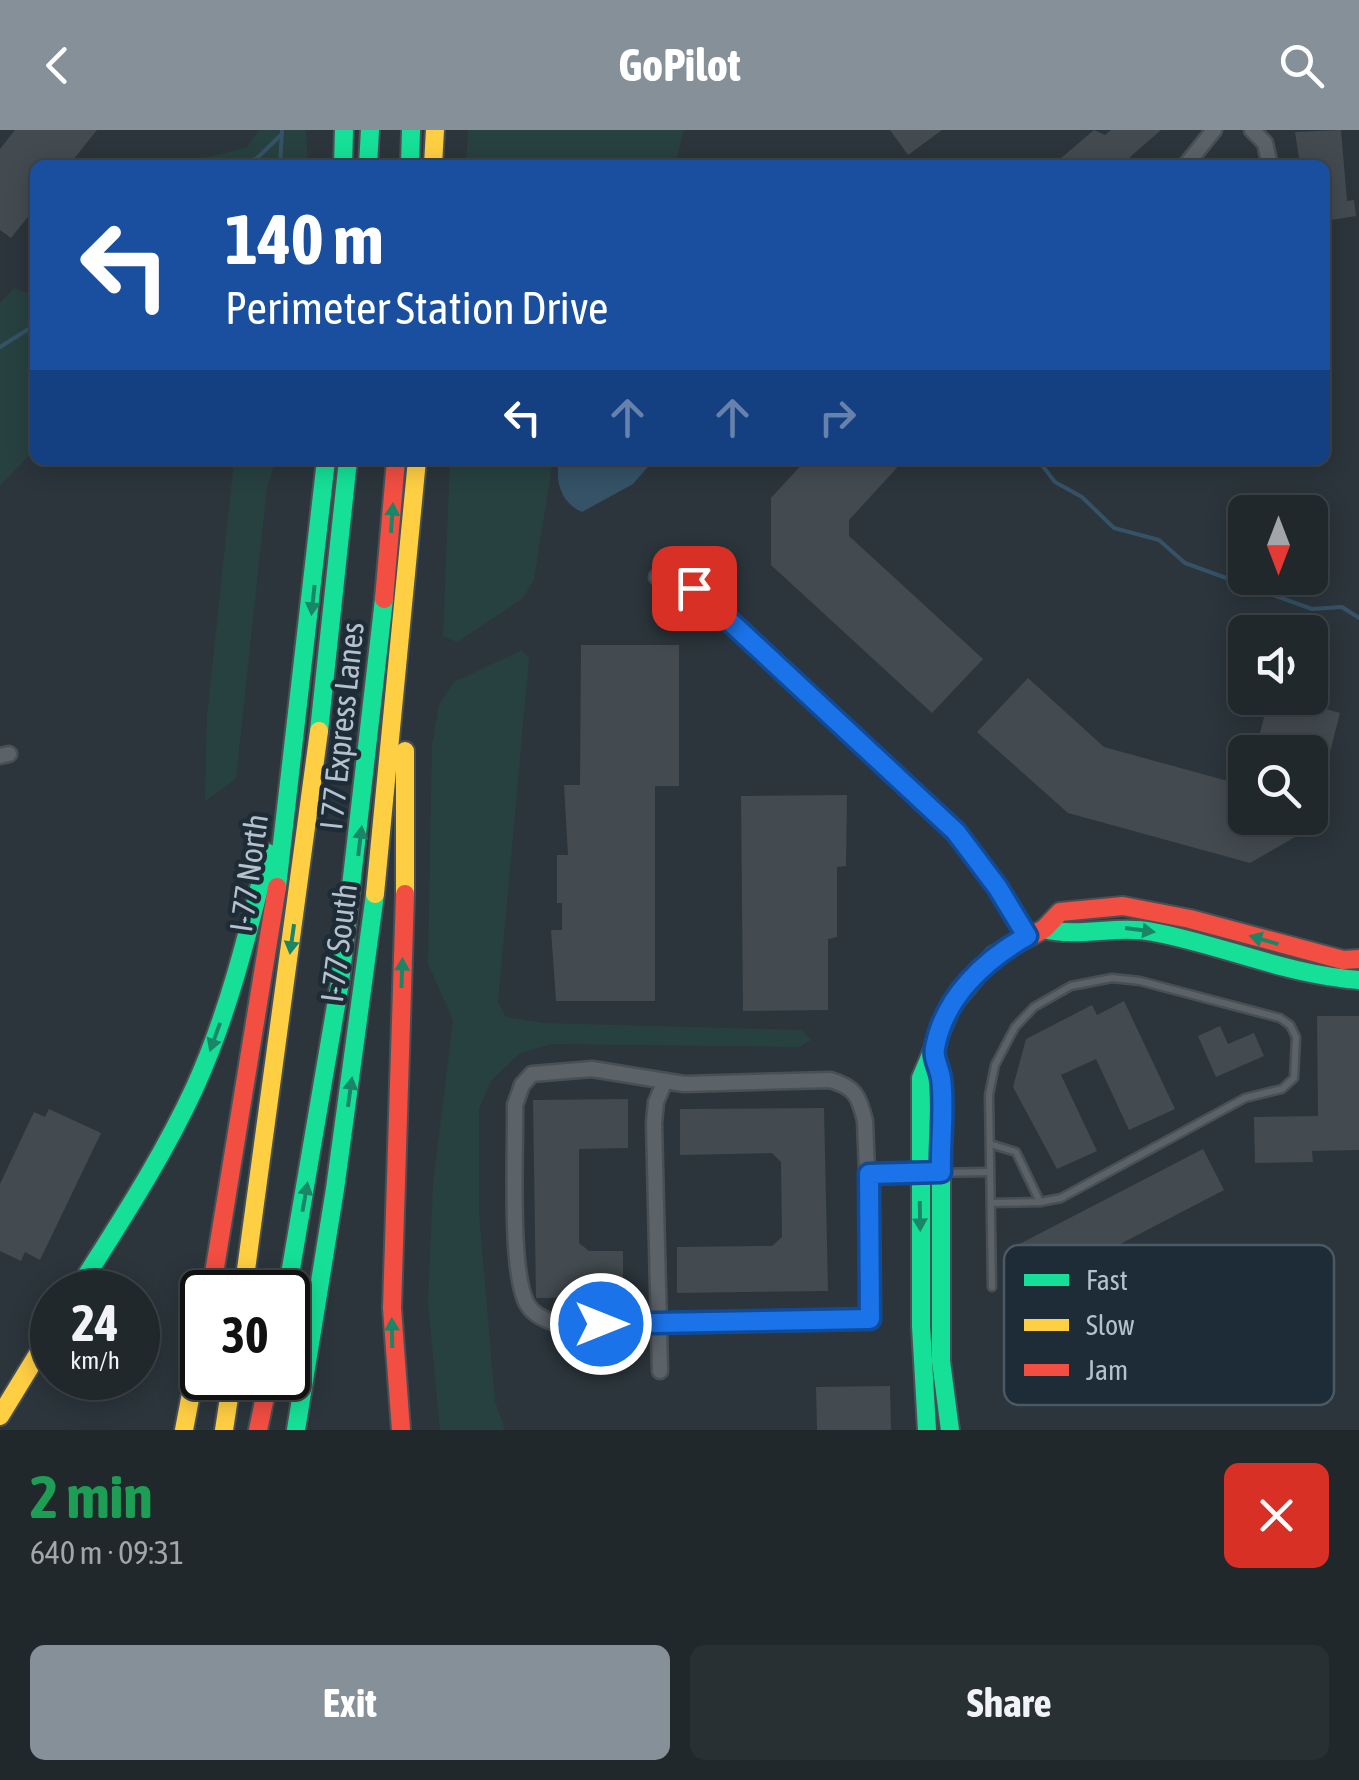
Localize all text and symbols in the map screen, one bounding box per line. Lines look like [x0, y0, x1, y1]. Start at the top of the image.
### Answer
icon: back [30, 38, 85, 93]
icon: search [1274, 38, 1329, 93]
text: GoPilot [618, 39, 741, 91]
text: 140 m [225, 199, 384, 279]
icon: left [60, 200, 190, 330]
text: Perimeter Station Drive [225, 282, 608, 334]
icon: left [495, 390, 550, 445]
icon: ahead [600, 390, 655, 445]
icon: ahead [705, 390, 760, 445]
icon: right [810, 390, 865, 445]
north arrow [1228, 495, 1328, 595]
map controls [1228, 495, 1328, 835]
one-way arrow [384, 501, 400, 533]
pin [652, 546, 737, 631]
icon: arrive [667, 561, 722, 616]
one-way arrow [305, 584, 321, 616]
button: sound [1228, 615, 1328, 715]
street label: I 77 Express Lanes [312, 620, 371, 831]
button: search [1228, 735, 1328, 835]
street label: I-77 North [222, 812, 275, 934]
one-way arrow [352, 825, 368, 856]
street label: I-77 South [313, 881, 364, 1004]
one-way arrow [1124, 922, 1156, 938]
one-way arrow [283, 924, 299, 955]
one-way arrow [1248, 932, 1279, 947]
one-way arrow [395, 957, 411, 989]
one-way arrow [207, 1023, 222, 1053]
one-way arrow [342, 1075, 358, 1107]
one-way arrow [298, 1180, 313, 1212]
one-way arrow [912, 1200, 928, 1232]
legend [1004, 1245, 1334, 1405]
text: Fast [1086, 1264, 1128, 1296]
speed limit sign: 30 [180, 1270, 310, 1400]
position arrow [549, 1272, 653, 1376]
text: 24 [71, 1294, 118, 1352]
text: Slow [1086, 1309, 1135, 1341]
one-way arrow [384, 1317, 400, 1349]
text: km/h [70, 1346, 120, 1374]
text: Jam [1086, 1354, 1128, 1386]
text: 2 min [30, 1462, 153, 1531]
button: close [1224, 1463, 1329, 1568]
text: 640 m · 09:31 [30, 1534, 184, 1571]
button: Exit [30, 1645, 670, 1760]
button: Share [690, 1645, 1329, 1760]

